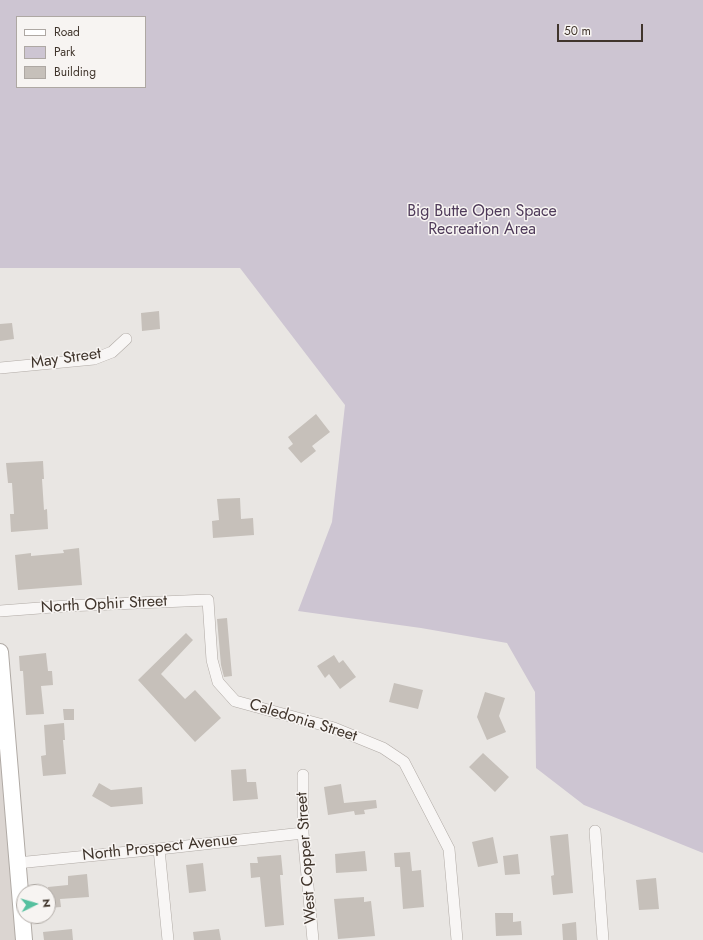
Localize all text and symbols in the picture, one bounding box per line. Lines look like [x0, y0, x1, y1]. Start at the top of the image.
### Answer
legend [16, 16, 146, 88]
scale bar [559, 16, 645, 42]
text: 50 m [564, 22, 591, 40]
text: Road [54, 23, 80, 41]
text: Park [54, 43, 75, 61]
text: Building [54, 63, 96, 81]
park label: Big Butte Open Space Recreation Area [407, 202, 557, 240]
street label: May Street [30, 345, 102, 373]
street label: North Ophir Street [40, 592, 168, 618]
street label: Caledonia Street [247, 695, 359, 747]
street label: West Copper Street [293, 791, 321, 925]
street label: North Prospect Avenue [81, 830, 239, 866]
north arrow [16, 884, 56, 924]
text: N [39, 898, 55, 908]

